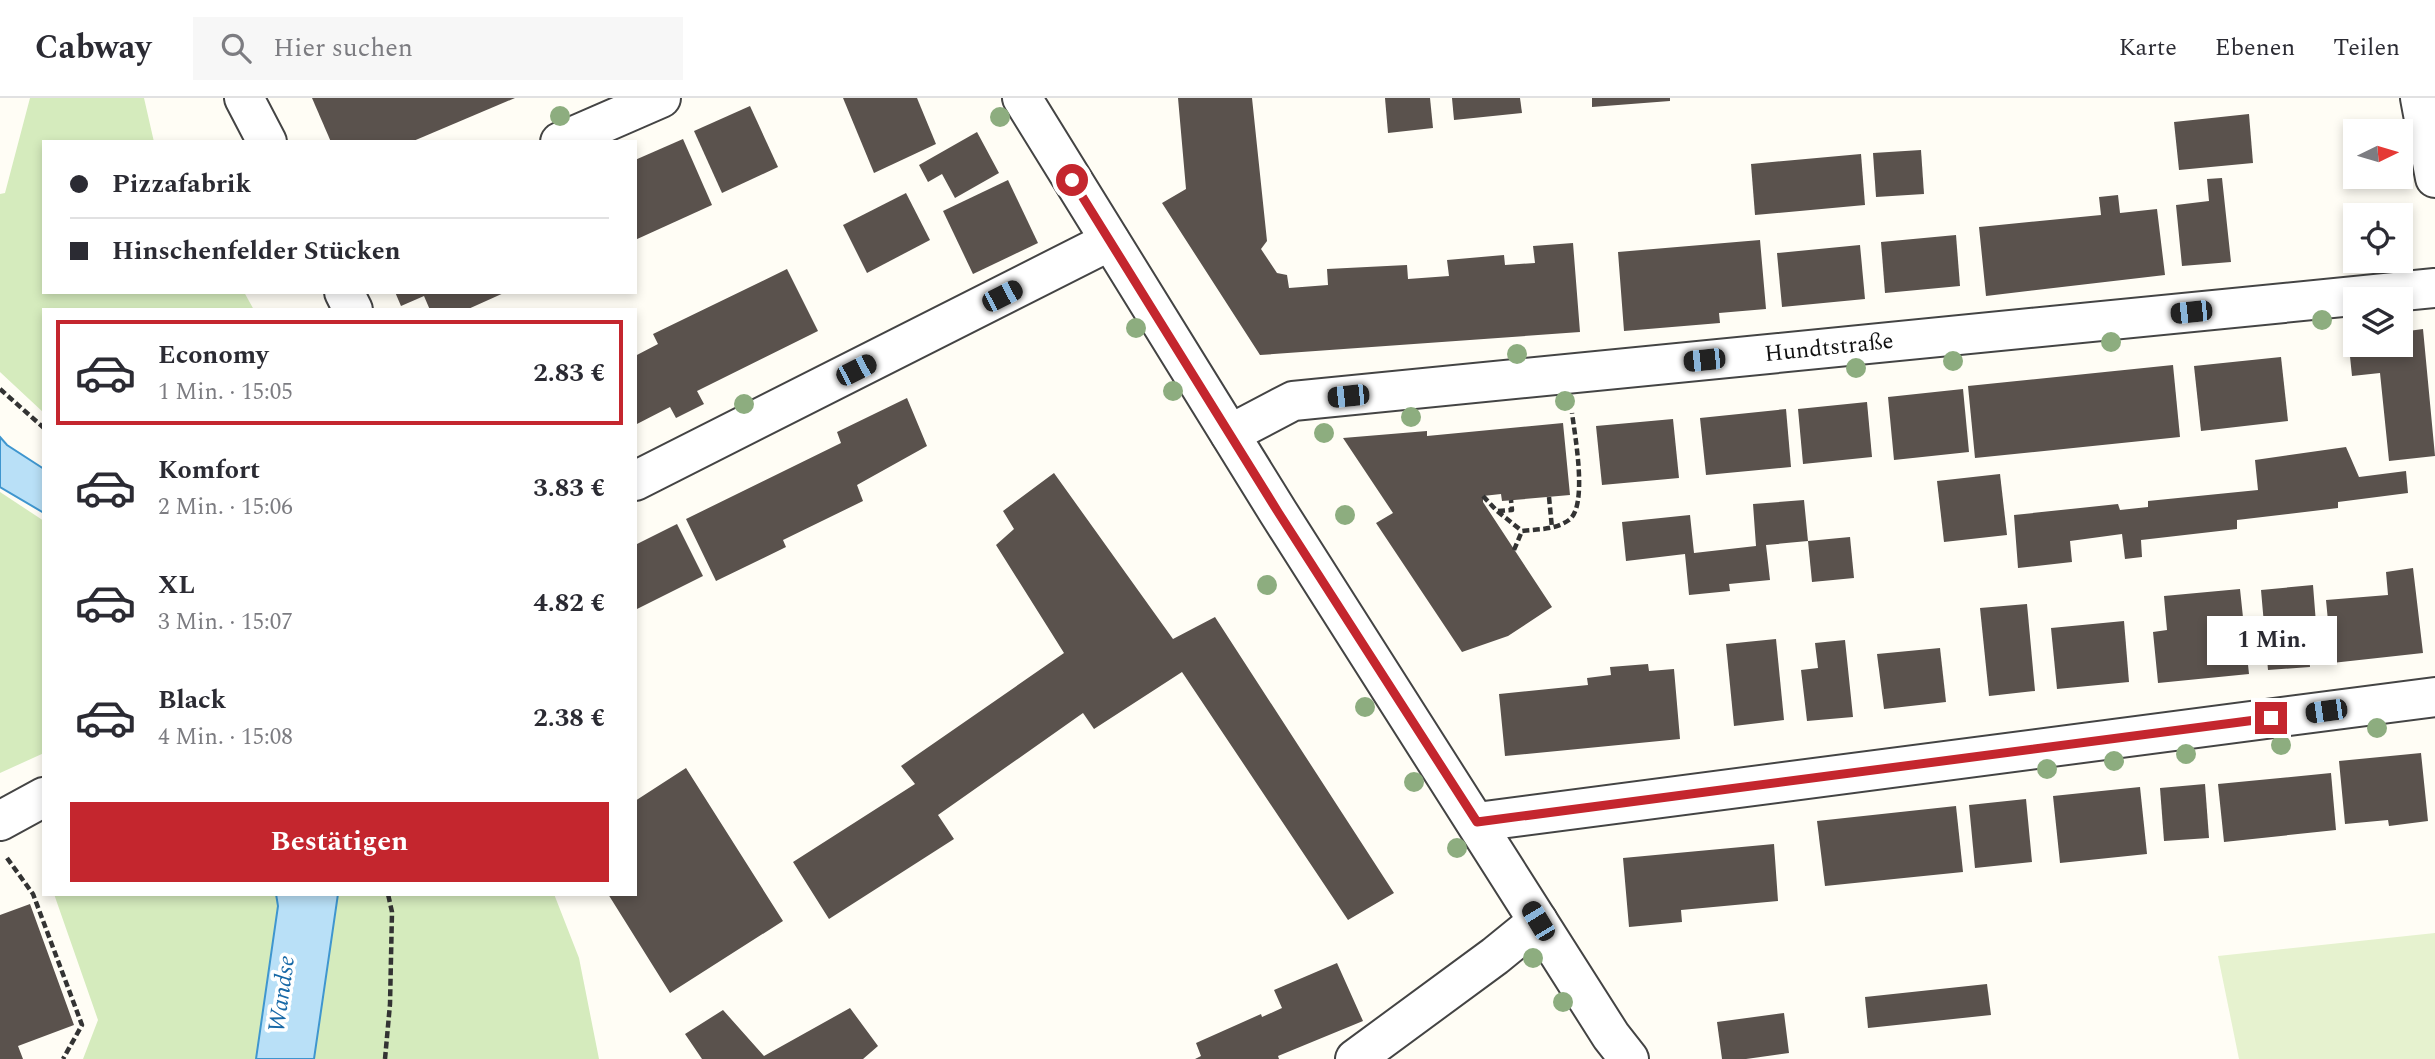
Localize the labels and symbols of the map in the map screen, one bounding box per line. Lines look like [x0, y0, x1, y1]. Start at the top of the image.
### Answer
north arrow [2343, 119, 2413, 189]
route start [1056, 164, 1088, 196]
car [979, 277, 1026, 315]
car [2170, 299, 2213, 325]
street label: Hundtstraße [1763, 324, 1895, 372]
car [1683, 347, 1726, 373]
car [833, 351, 880, 389]
car [1327, 383, 1370, 409]
callout: 1 Min. [2206, 616, 2336, 666]
car [2304, 698, 2349, 724]
route end [2255, 702, 2287, 734]
car [1519, 898, 1558, 944]
water label: Wandse [259, 953, 305, 1035]

